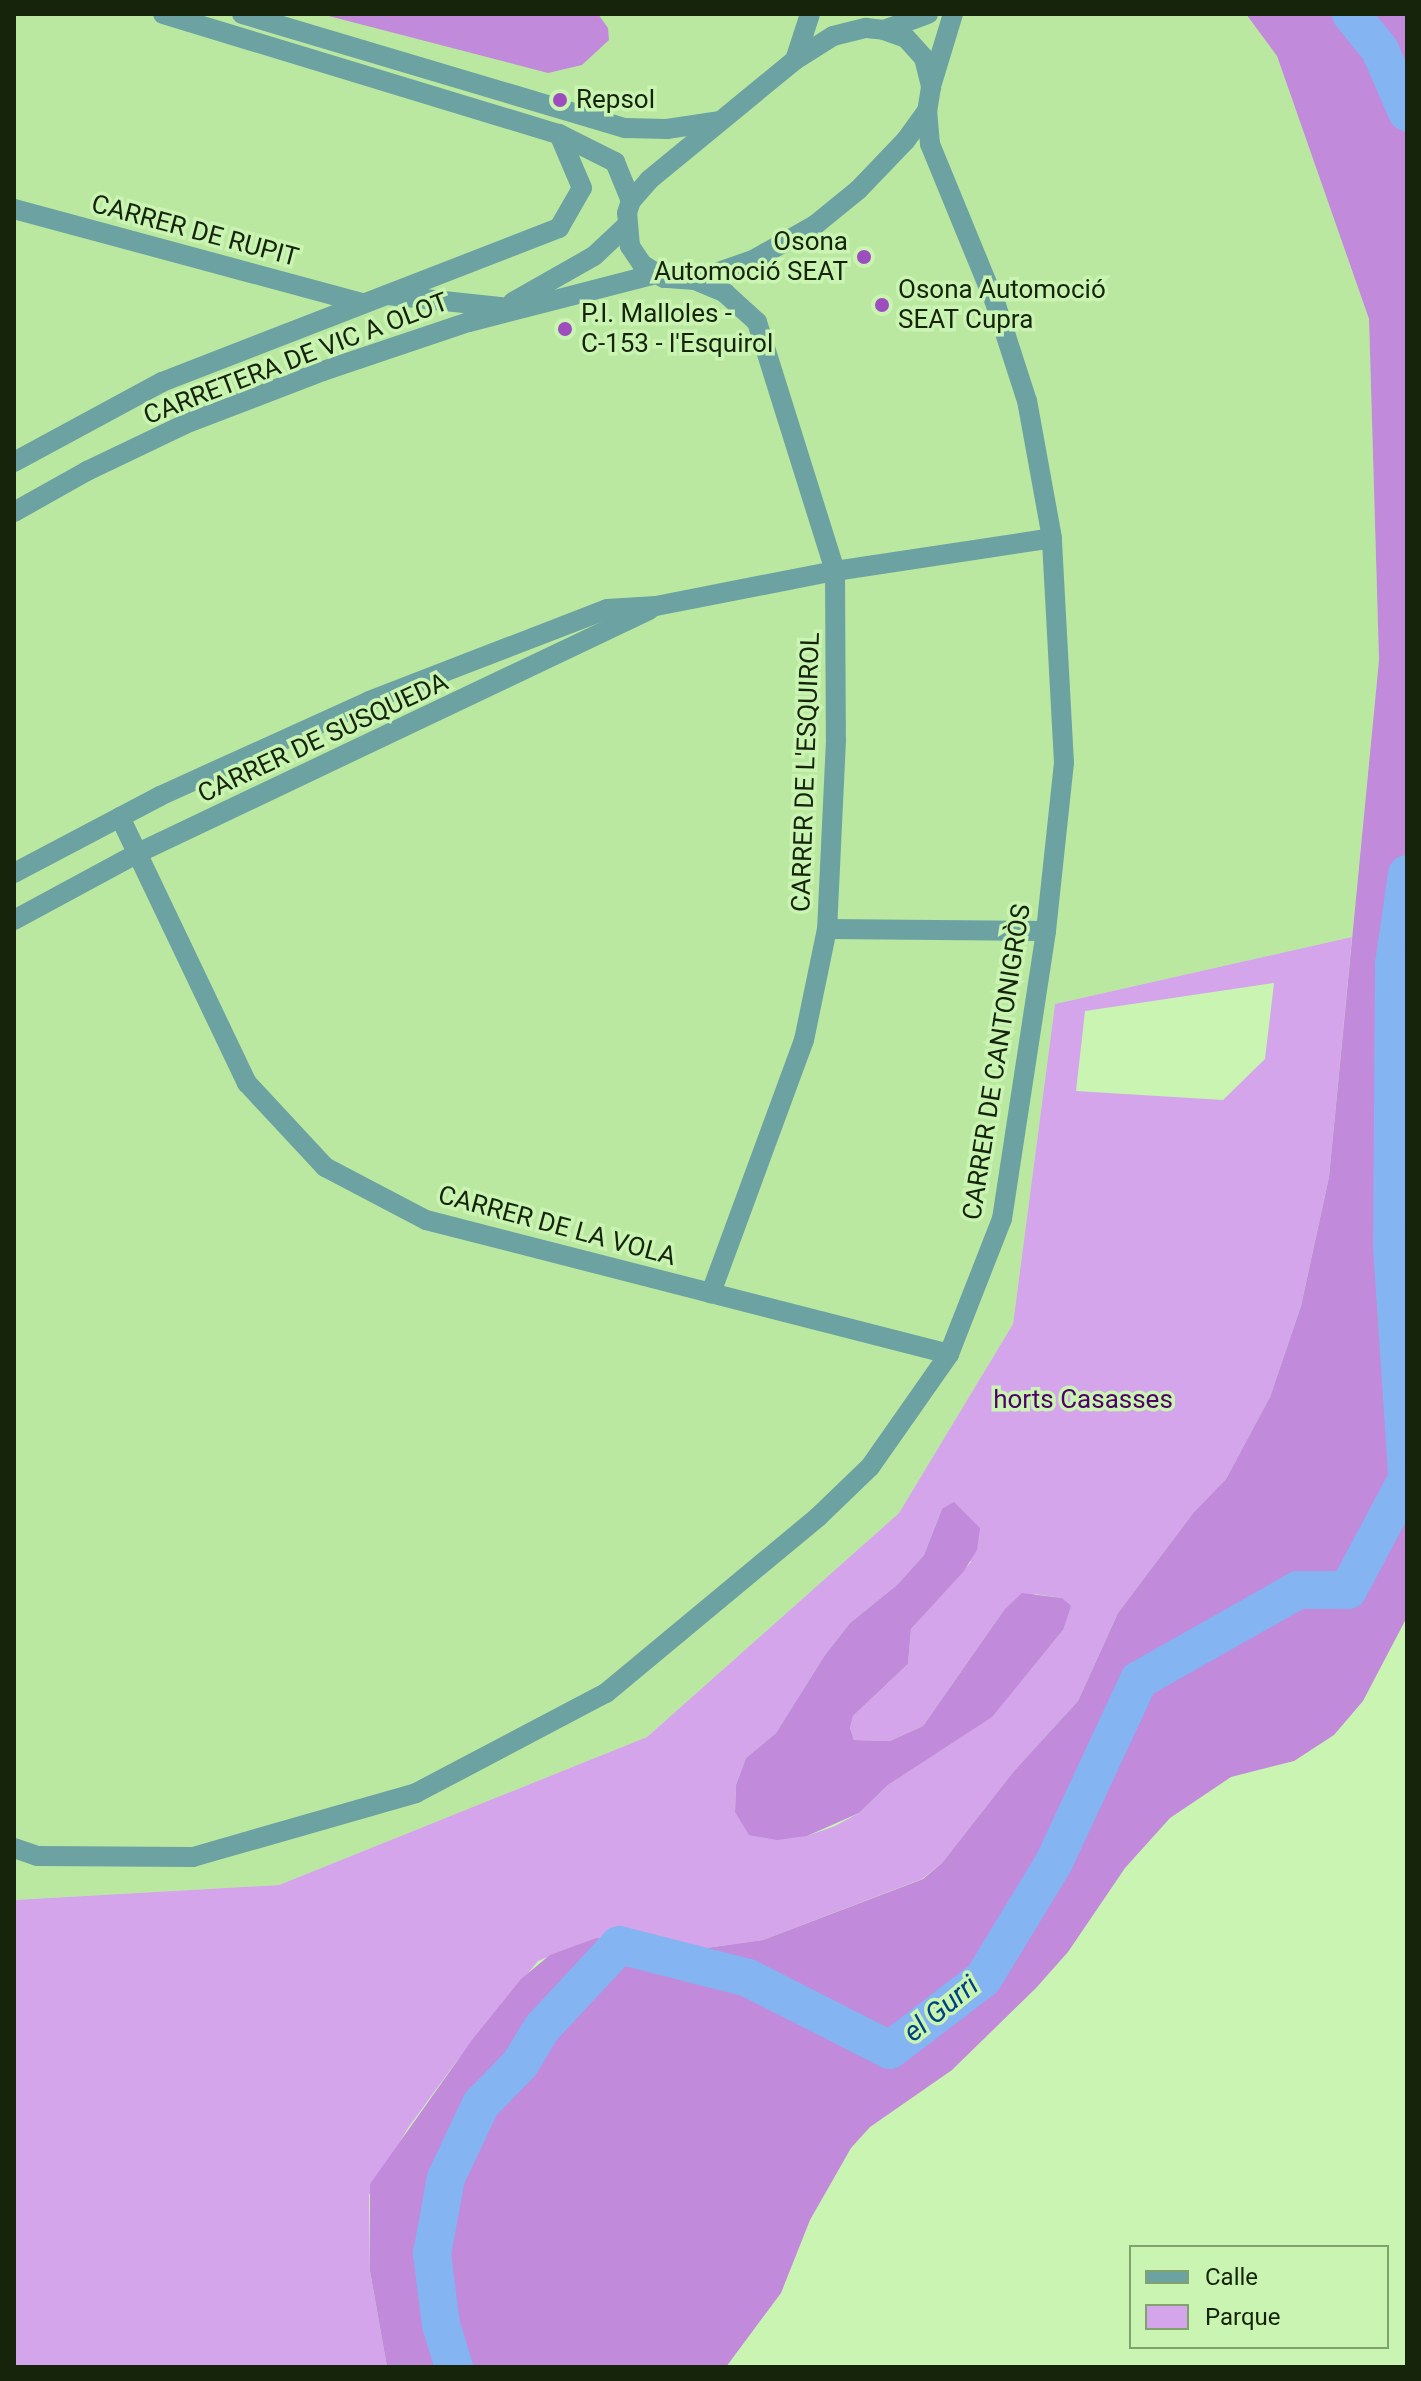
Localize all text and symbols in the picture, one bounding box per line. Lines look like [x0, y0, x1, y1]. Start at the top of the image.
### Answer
place label: Repsol [576, 84, 655, 116]
marker: Repsol [551, 91, 569, 109]
street label: CARRER DE RUPIT [88, 188, 302, 274]
place label: Osona Automoció SEAT [654, 226, 848, 288]
marker: Osona Automoció SEAT [855, 248, 873, 266]
place label: Osona Automoció SEAT Cupra [898, 274, 1106, 336]
street label: CARRETERA DE VIC A OLOT [139, 286, 453, 432]
marker: Osona Automoció SEAT Cupra [873, 296, 891, 314]
place label: P.I. Malloles - C-153 - l'Esquirol [581, 298, 773, 360]
marker: P.I. Malloles - C-153 - l'Esquirol [556, 320, 574, 338]
street label: CARRER DE L'ESQUIROL [786, 632, 826, 912]
street label: CARRER DE SUSQUEDA [193, 666, 453, 810]
street label: CARRER DE CANTONIGRÒS [957, 902, 1037, 1222]
street label: CARRER DE LA VOLA [435, 1179, 679, 1273]
park label: horts Casasses [993, 1384, 1173, 1416]
water label: el Gurri [897, 1969, 985, 2049]
legend [1129, 2245, 1389, 2349]
text: Calle [1205, 2263, 1258, 2291]
text: Parque [1205, 2303, 1281, 2331]

